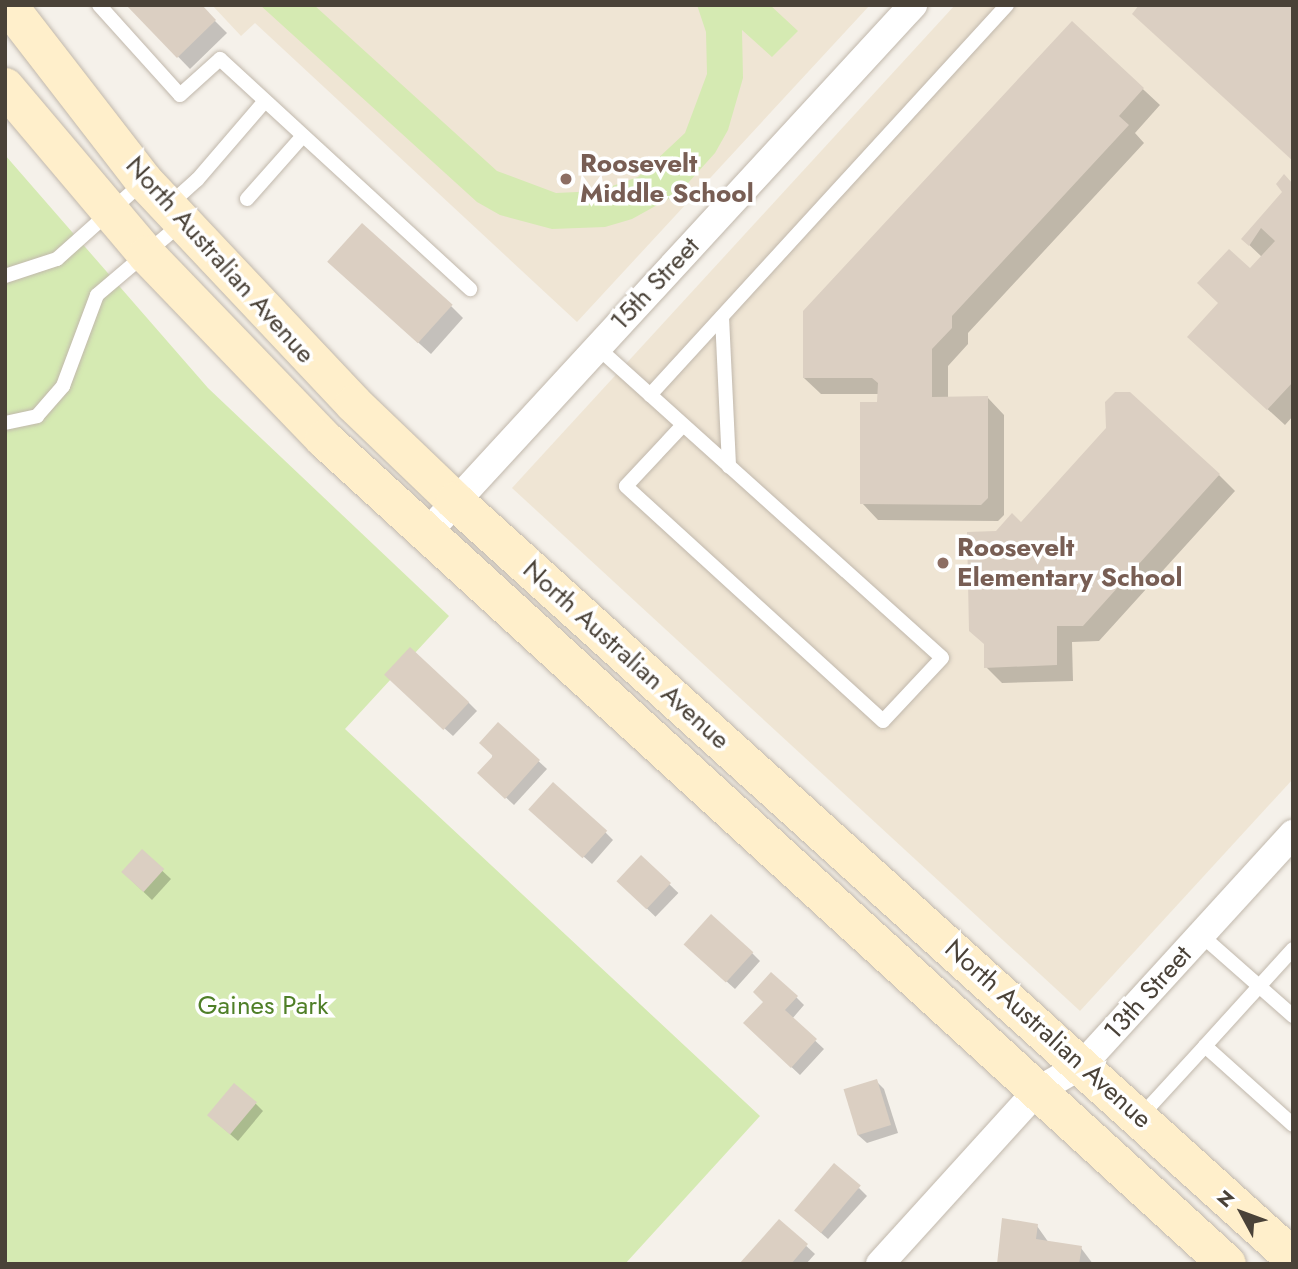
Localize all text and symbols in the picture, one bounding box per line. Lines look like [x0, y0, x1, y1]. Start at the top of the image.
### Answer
place label: Roosevelt Middle School [580, 148, 754, 210]
street label: North Australian Avenue [119, 150, 321, 370]
marker: Roosevelt Middle School [558, 171, 574, 187]
street label: 15th Street [604, 231, 706, 337]
place label: Roosevelt Elementary School [957, 532, 1182, 594]
street label: North Australian Avenue [516, 554, 736, 756]
marker: Roosevelt Elementary School [935, 555, 951, 571]
street label: North Australian Avenue [938, 933, 1158, 1135]
street label: 13th Street [1098, 940, 1198, 1046]
park label: Gaines Park [197, 990, 329, 1022]
north arrow [1207, 1178, 1277, 1248]
text: N [1211, 1184, 1241, 1213]

